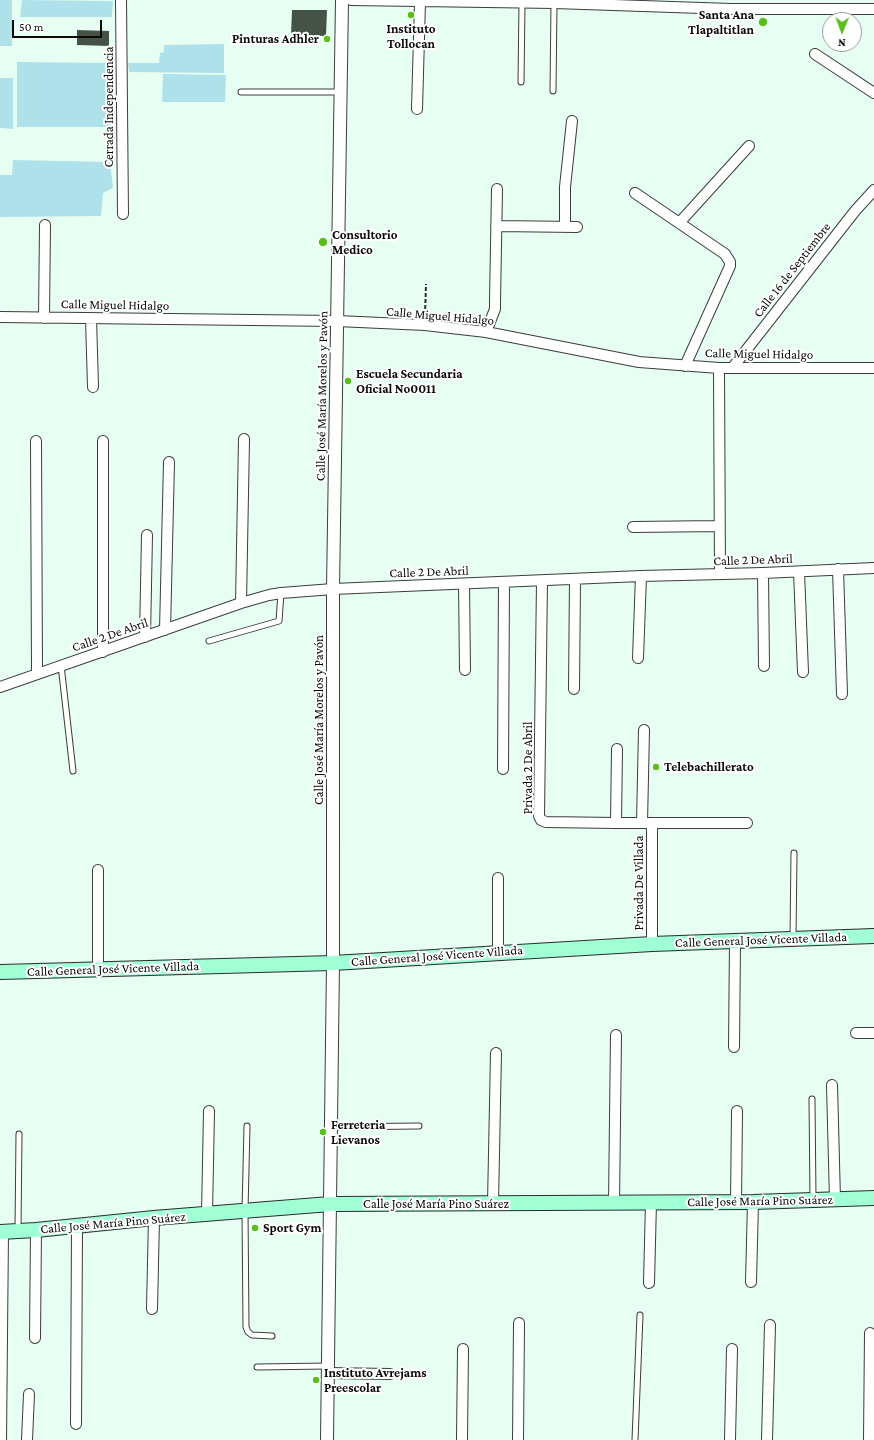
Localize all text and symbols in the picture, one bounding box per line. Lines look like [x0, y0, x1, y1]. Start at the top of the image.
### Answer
place label: Santa Ana Tlapaltitlan [688, 7, 754, 38]
marker: Instituto Tollocan [406, 10, 416, 20]
scale bar [14, 12, 104, 38]
north arrow [822, 12, 862, 52]
marker: Santa Ana Tlapaltitlan [757, 16, 769, 28]
text: 50 m [19, 20, 43, 34]
place label: Instituto Tollocan [387, 21, 435, 52]
place label: Pinturas Adhler [232, 31, 319, 47]
marker: Pinturas Adhler [322, 34, 332, 44]
text: N [838, 37, 846, 49]
street label: Cerrada Independencia [101, 47, 117, 167]
street label: Calle 16 de Septiembre [750, 219, 834, 321]
place label: Consultorio Medico [332, 227, 398, 258]
marker: Consultorio Medico [317, 236, 329, 248]
street label: Calle Miguel Hidalgo [61, 296, 169, 314]
street label: Calle Miguel Hidalgo [385, 304, 495, 328]
street label: Calle José María Morelos y Pavón [313, 311, 331, 481]
street label: Calle Miguel Hidalgo [705, 345, 813, 363]
place label: Escuela Secundaria Oficial No0011 [356, 366, 463, 397]
marker: Escuela Secundaria Oficial No0011 [343, 376, 353, 386]
street label: Calle 2 De Abril [713, 551, 793, 569]
street label: Calle 2 De Abril [389, 563, 469, 581]
street label: Calle 2 De Abril [70, 615, 150, 655]
street label: Calle José María Morelos y Pavón [311, 635, 327, 805]
street label: Privada 2 De Abril [520, 722, 536, 814]
place label: Telebachillerato [664, 759, 754, 775]
marker: Telebachillerato [651, 762, 661, 772]
street label: Privada De Villada [631, 836, 647, 930]
street label: Calle General José Vicente Villada [675, 929, 847, 951]
street label: Calle General José Vicente Villada [350, 942, 524, 970]
street label: Calle General José Vicente Villada [27, 958, 199, 980]
place label: Ferreteria Lievanos [331, 1117, 385, 1148]
marker: Ferreteria Lievanos [318, 1127, 328, 1137]
street label: Calle José María Pino Suárez [687, 1192, 833, 1210]
street label: Calle José María Pino Suárez [363, 1196, 509, 1212]
street label: Calle José María Pino Suárez [40, 1209, 186, 1237]
place label: Sport Gym [263, 1220, 321, 1236]
marker: Sport Gym [250, 1223, 260, 1233]
place label: Instituto Avrejams Preescolar [324, 1365, 426, 1396]
marker: Instituto Avrejams Preescolar [311, 1375, 321, 1385]

